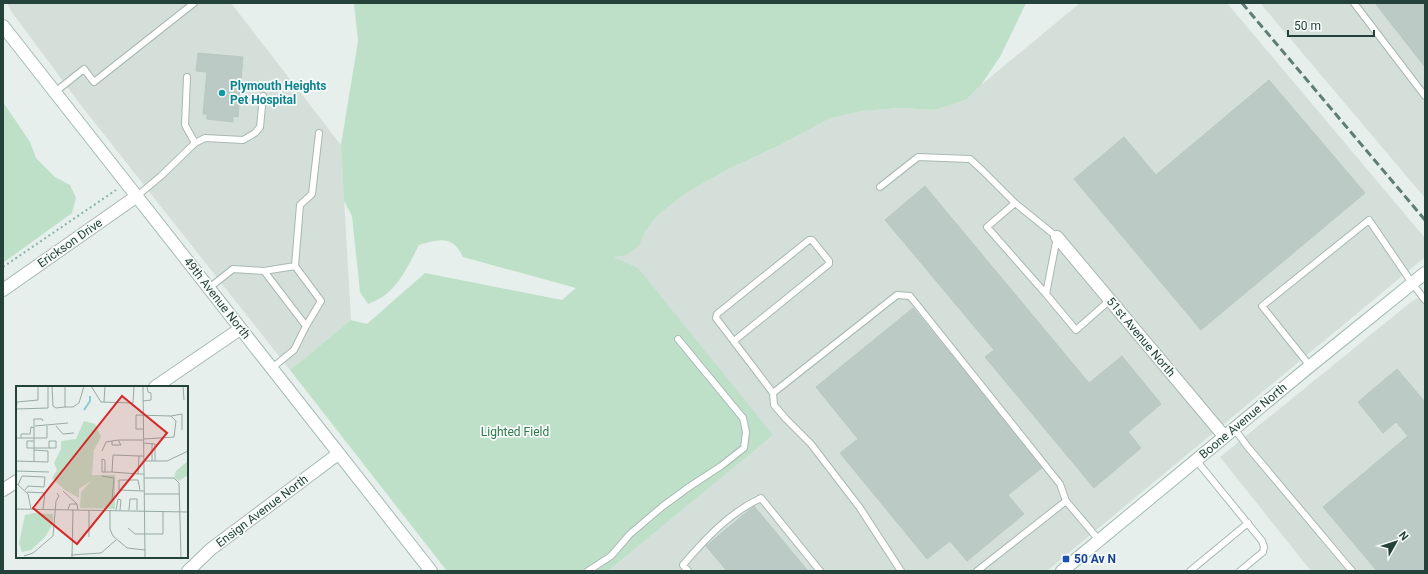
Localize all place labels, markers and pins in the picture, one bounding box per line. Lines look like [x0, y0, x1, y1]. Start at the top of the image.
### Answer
place label: Plymouth Heights Pet Hospital [230, 79, 327, 107]
marker: Plymouth Heights Pet Hospital [217, 88, 227, 98]
place label: 50 Av N [1074, 552, 1116, 566]
marker: 50 Av N [1061, 554, 1071, 564]

